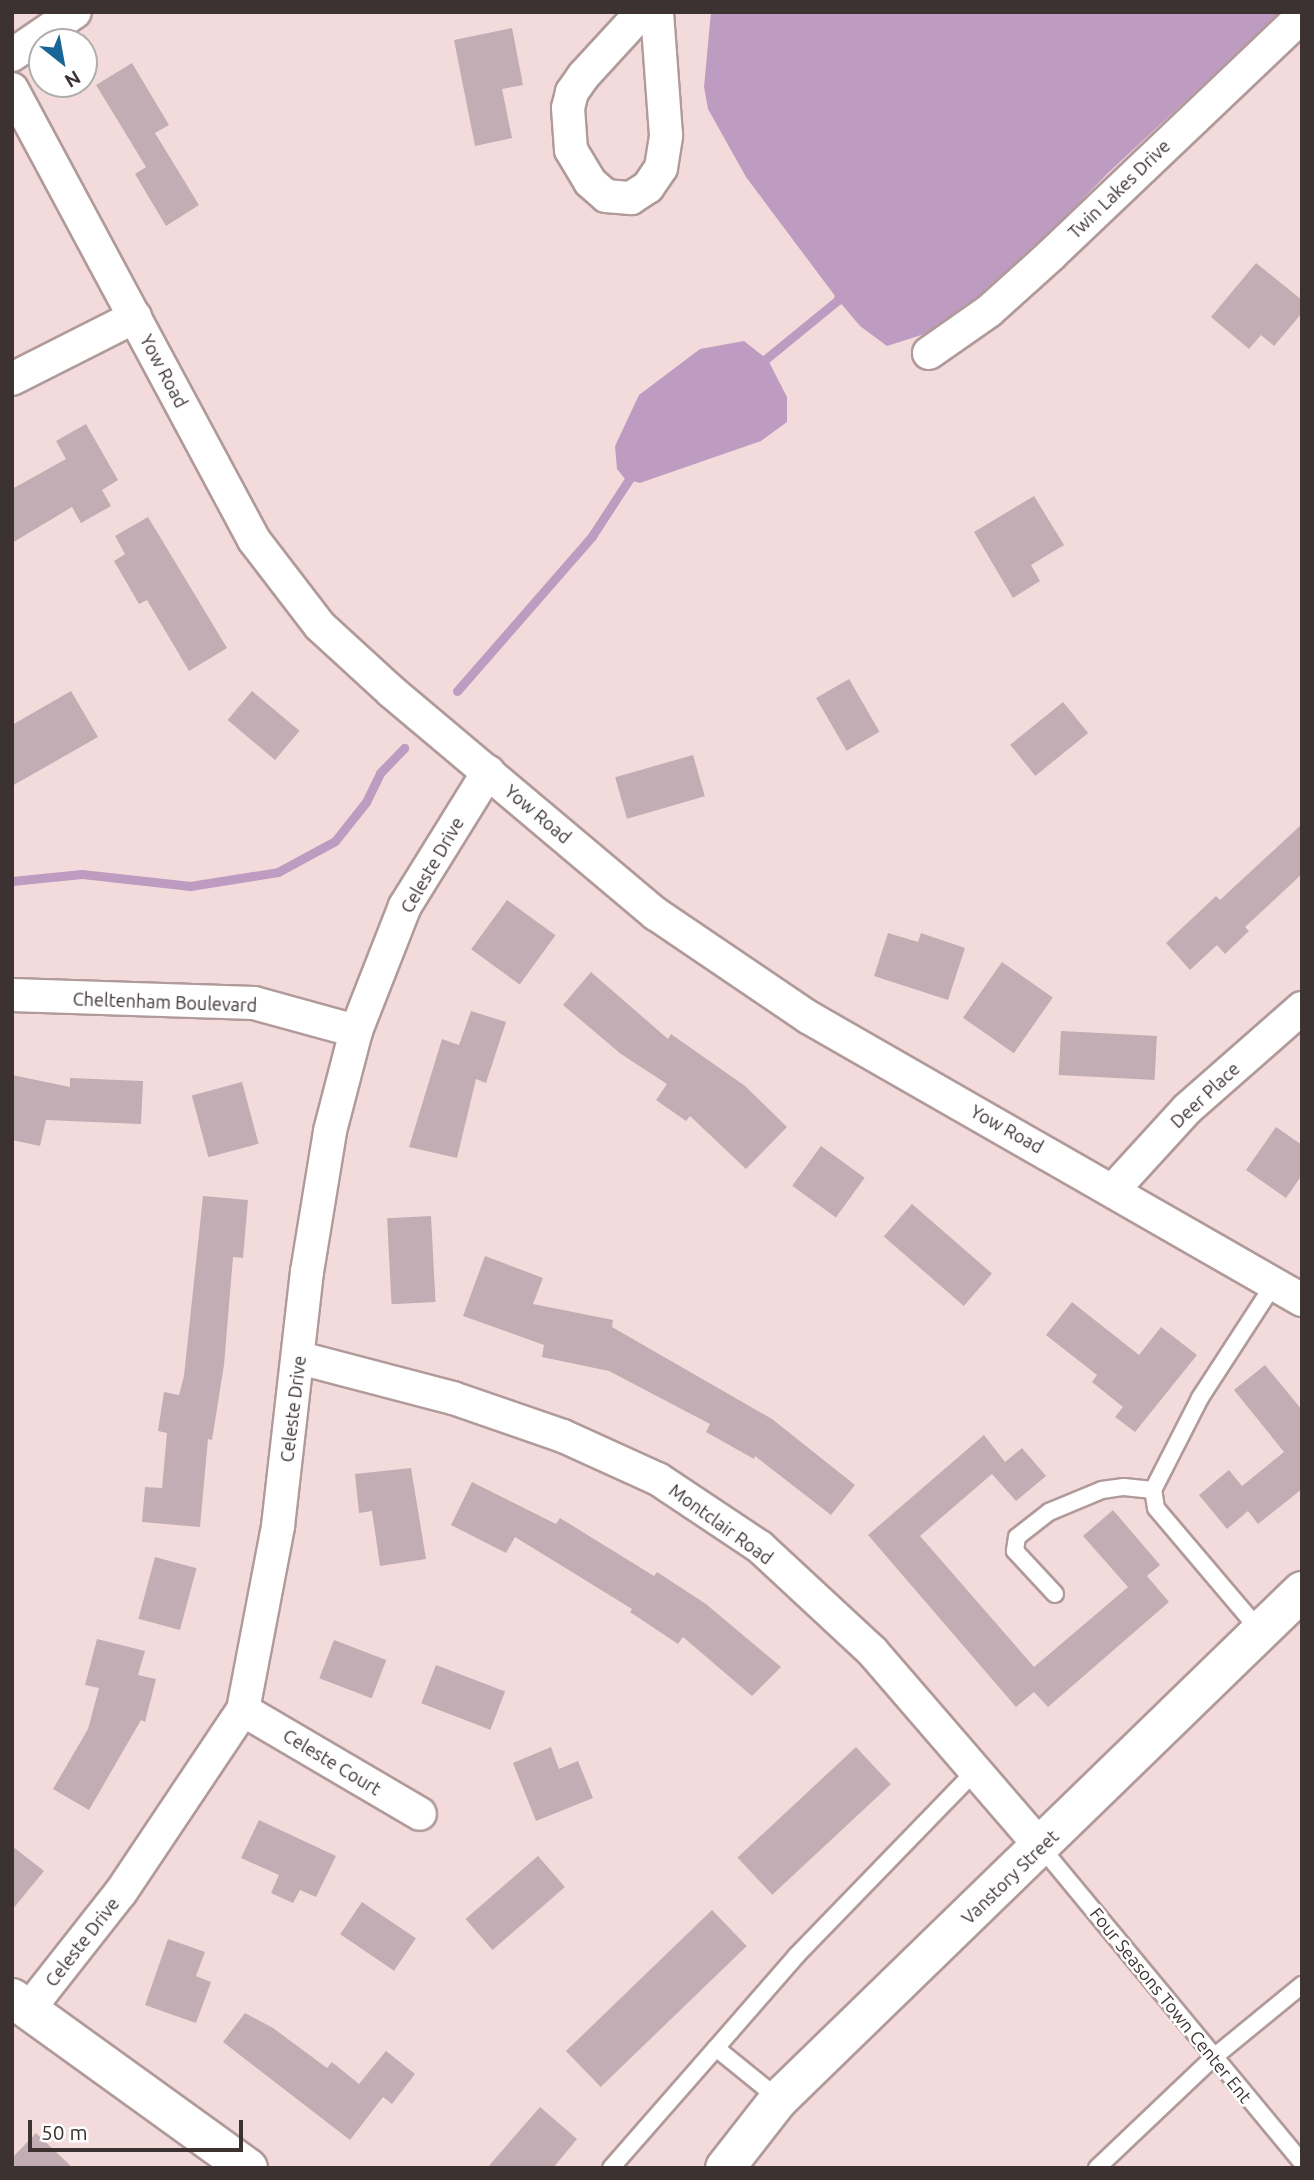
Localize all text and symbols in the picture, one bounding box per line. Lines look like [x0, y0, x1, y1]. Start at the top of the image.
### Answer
north arrow [28, 28, 98, 98]
text: N [61, 66, 85, 92]
street label: Twin Lakes Drive [1064, 135, 1174, 243]
street label: Yow Road [136, 331, 192, 411]
street label: Yow Road [501, 780, 575, 848]
street label: Celeste Drive [396, 813, 468, 917]
street label: Cheltenham Boulevard [72, 988, 258, 1016]
street label: Deer Place [1166, 1058, 1244, 1132]
street label: Yow Road [967, 1100, 1047, 1158]
street label: Celeste Drive [276, 1355, 310, 1463]
street label: Montclair Road [665, 1479, 777, 1569]
street label: Celeste Court [279, 1724, 385, 1800]
street label: Vanstory Street [957, 1825, 1063, 1929]
street label: Celeste Drive [41, 1893, 123, 1991]
street label: Four Seasons Town Center Ent [1086, 1903, 1256, 2107]
scale bar [32, 2106, 247, 2150]
text: 50 m [41, 2120, 88, 2144]

